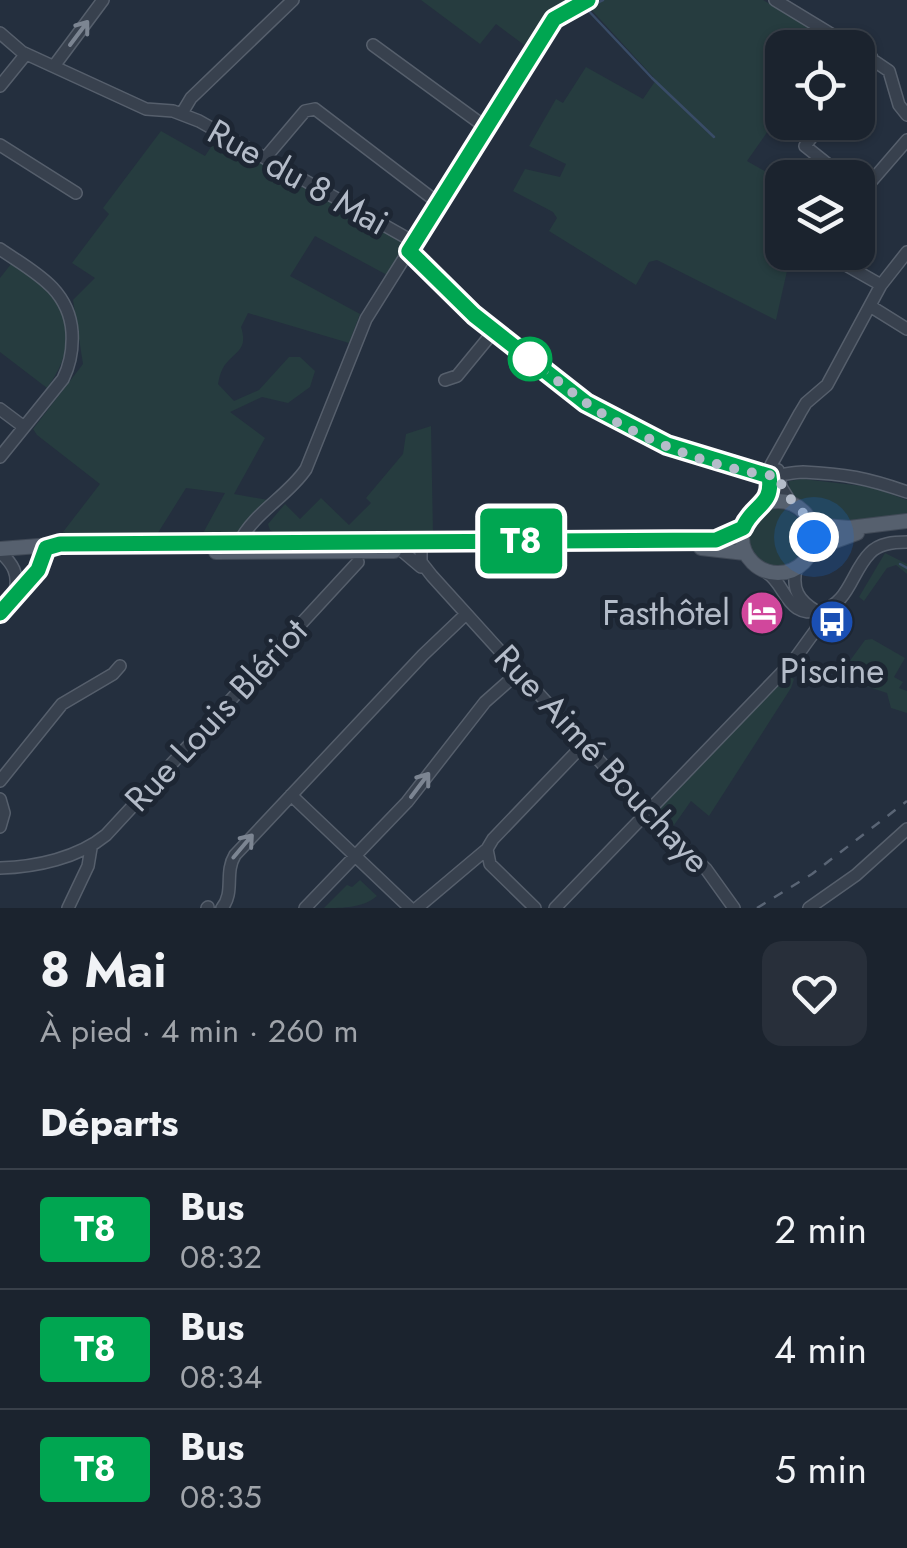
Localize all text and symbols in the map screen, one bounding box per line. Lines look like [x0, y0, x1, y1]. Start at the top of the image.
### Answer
one-way arrow [68, 20, 89, 47]
map controls [765, 30, 875, 270]
button: locate [765, 30, 875, 140]
street label: Rue du 8 Mai [199, 107, 397, 247]
button: layers [765, 160, 875, 270]
unlabelled marker [509, 338, 551, 380]
line badge: T8 [476, 508, 566, 574]
your location [789, 512, 839, 562]
text: T8 [500, 516, 542, 566]
place label: Fasthôtel [602, 588, 730, 638]
hotel icon: Fasthôtel [739, 590, 785, 636]
bus stop icon: Piscine [809, 599, 855, 645]
street label: Rue Louis Blériot [113, 607, 319, 823]
street label: Rue Aimé Bouchaye [483, 634, 721, 884]
place label: Piscine [780, 646, 884, 696]
one-way arrow [410, 772, 431, 799]
one-way arrow [232, 833, 254, 859]
text: 8 Mai [40, 936, 166, 1005]
button: heart [762, 941, 867, 1046]
text: À pied · 4 min · 260 m [40, 1008, 358, 1054]
text: Départs [40, 1095, 179, 1150]
text: Bus [180, 1179, 244, 1234]
text: 2 min [775, 1202, 867, 1257]
text: T8 [74, 1204, 116, 1254]
text: 08:32 [180, 1234, 262, 1280]
text: Bus [180, 1299, 244, 1354]
text: 4 min [774, 1322, 867, 1377]
text: T8 [74, 1324, 116, 1374]
text: 08:34 [180, 1354, 262, 1400]
text: Bus [180, 1419, 244, 1474]
text: 5 min [775, 1442, 867, 1497]
text: T8 [74, 1444, 116, 1494]
text: 08:35 [180, 1474, 262, 1520]

